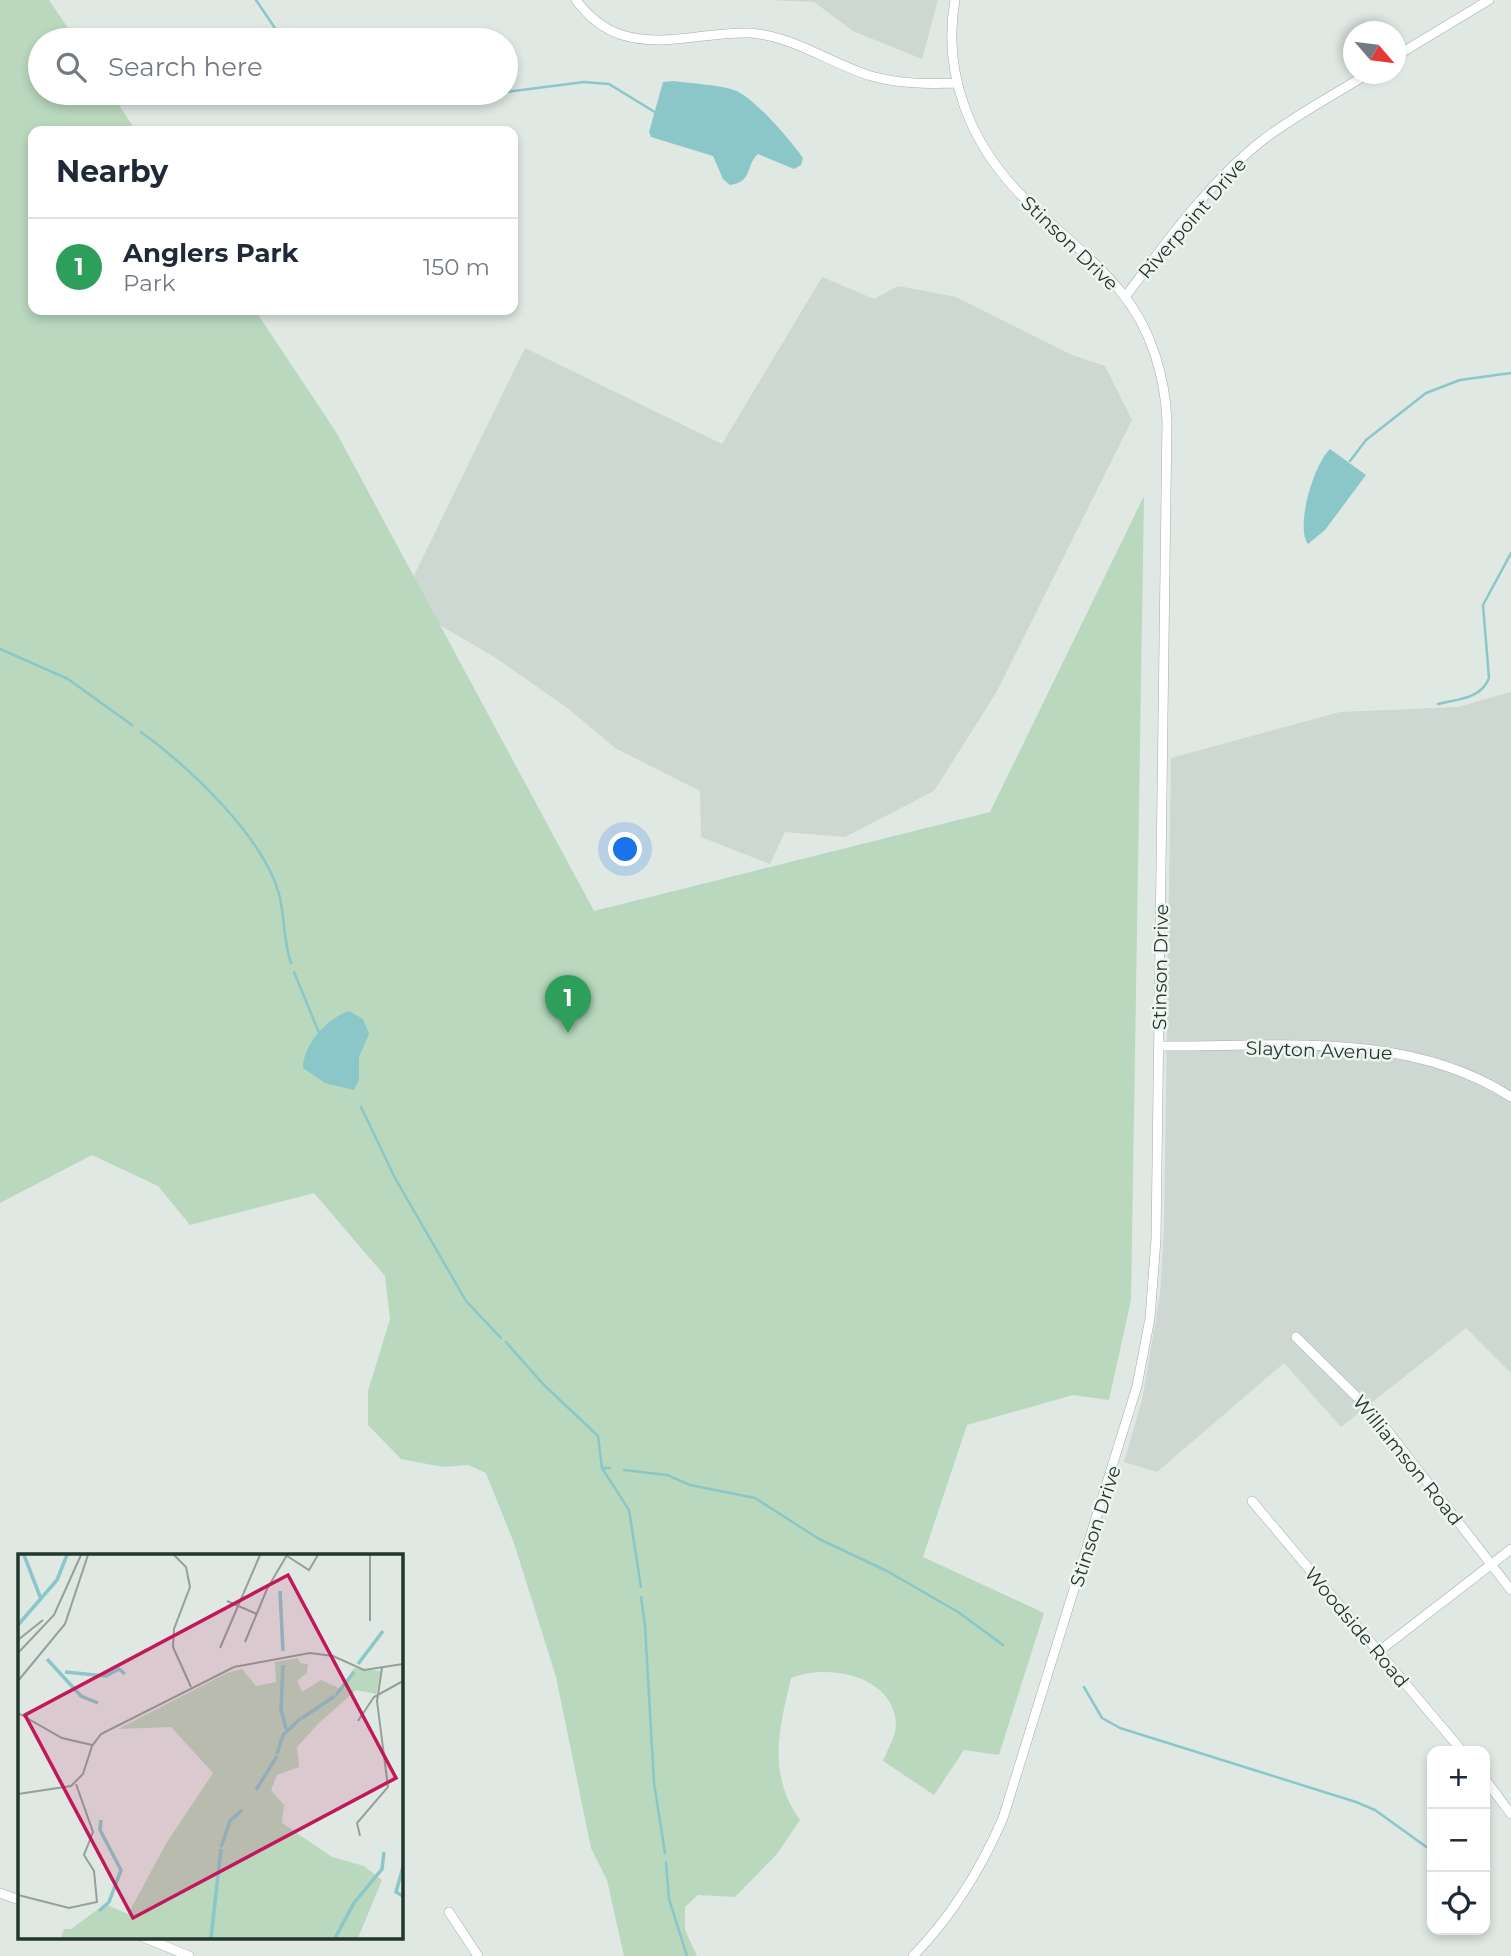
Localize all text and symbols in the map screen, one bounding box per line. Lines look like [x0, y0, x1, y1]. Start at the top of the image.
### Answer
north arrow [1343, 21, 1406, 84]
search box [28, 28, 518, 105]
icon: search [52, 48, 90, 86]
text: Search here [108, 51, 263, 83]
text: Nearby [56, 153, 168, 190]
street label: Riverpoint Drive [1133, 153, 1251, 284]
street label: Stinson Drive [1016, 191, 1123, 295]
text: Anglers Park [123, 237, 299, 269]
text: 1 [74, 253, 84, 281]
text: 150 m [423, 253, 490, 281]
text: Park [123, 269, 176, 297]
your location [608, 832, 642, 866]
street label: Stinson Drive [1148, 904, 1173, 1030]
pin: 1 [545, 975, 591, 1033]
street label: Slayton Avenue [1245, 1036, 1393, 1065]
street label: Williamson Road [1348, 1390, 1467, 1530]
street label: Stinson Drive [1065, 1463, 1126, 1590]
inset map [18, 1554, 402, 1938]
street label: Woodside Road [1300, 1562, 1414, 1692]
map controls [1427, 1746, 1490, 1935]
button: + [1427, 1746, 1490, 1809]
button: − [1427, 1809, 1490, 1872]
button: locate [1427, 1872, 1490, 1935]

